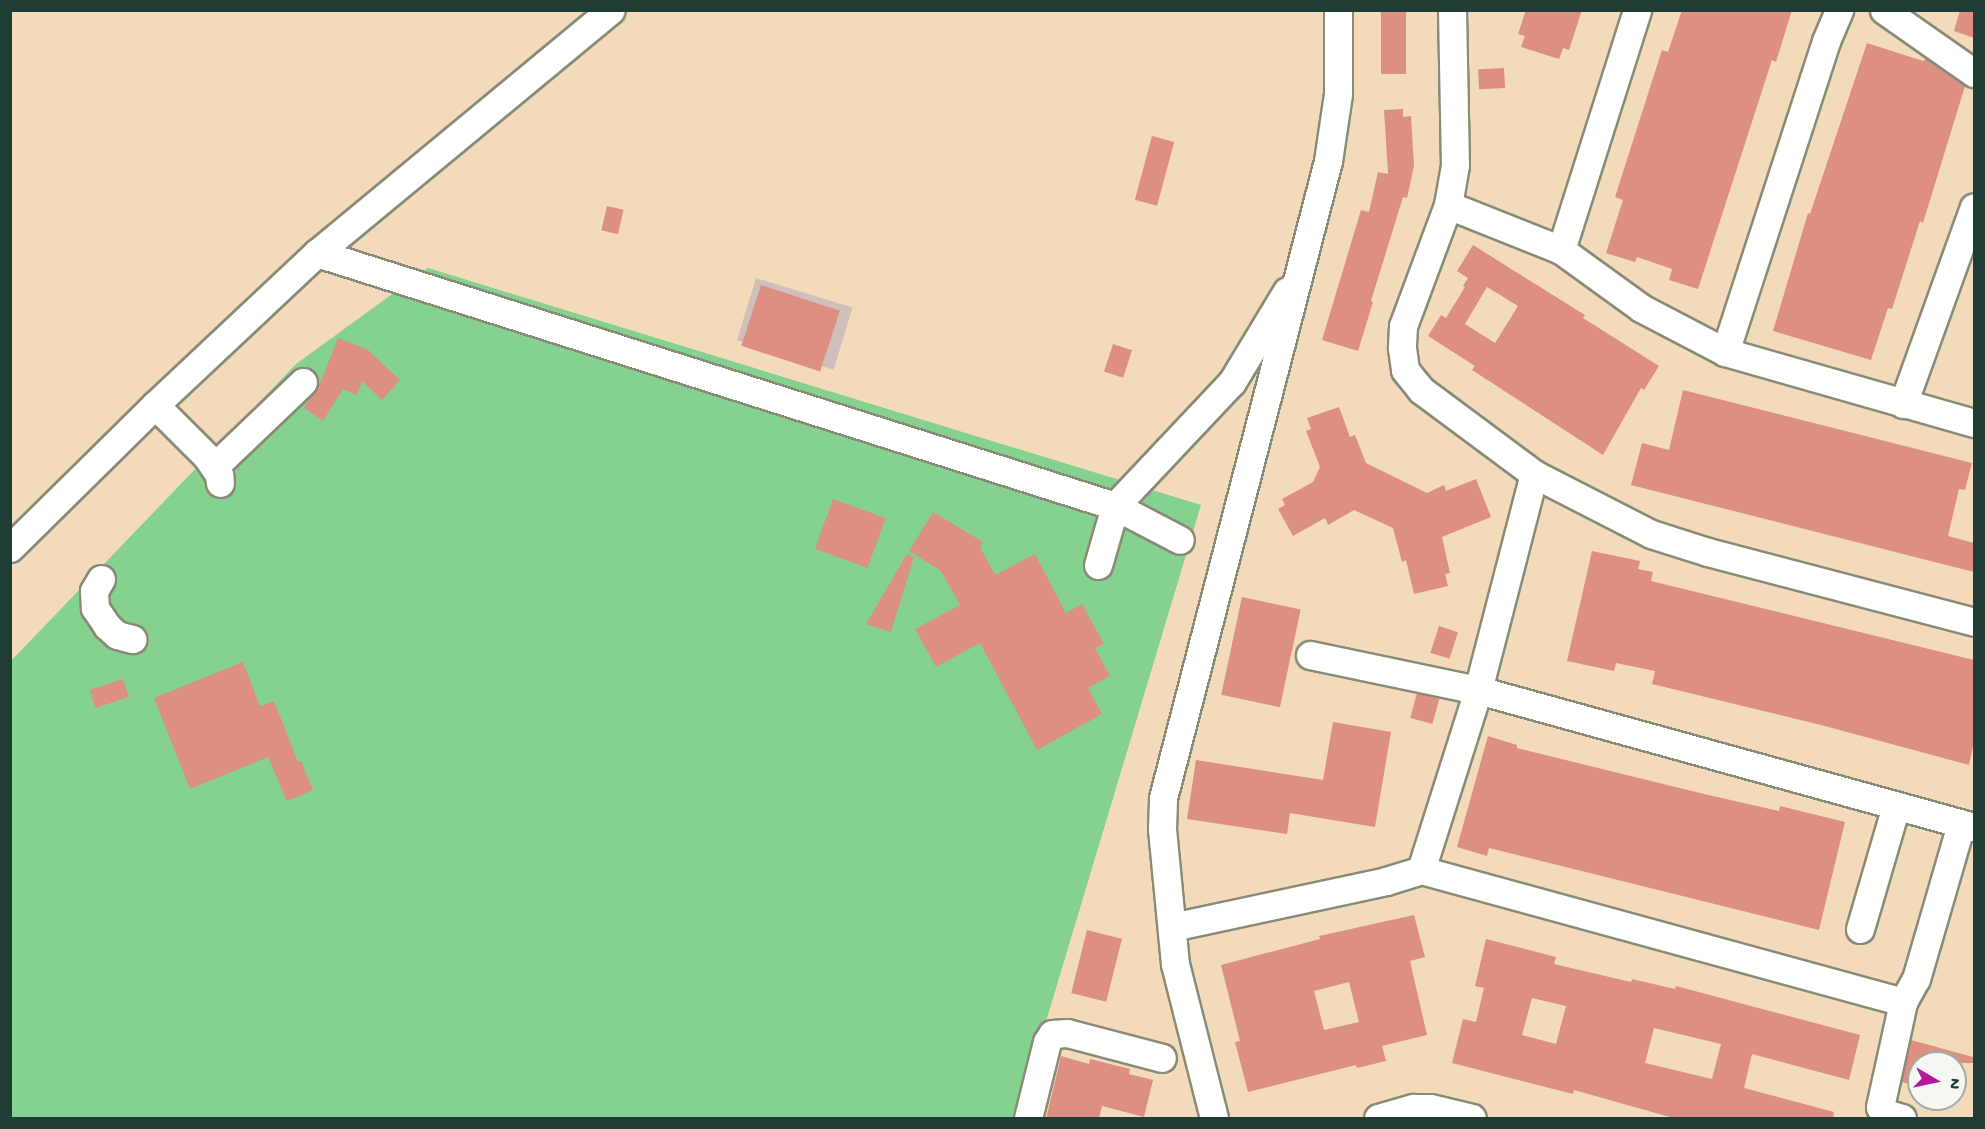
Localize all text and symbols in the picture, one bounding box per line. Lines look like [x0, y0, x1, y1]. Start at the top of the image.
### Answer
north arrow [1907, 1051, 1967, 1111]
text: N [1943, 1077, 1963, 1090]

